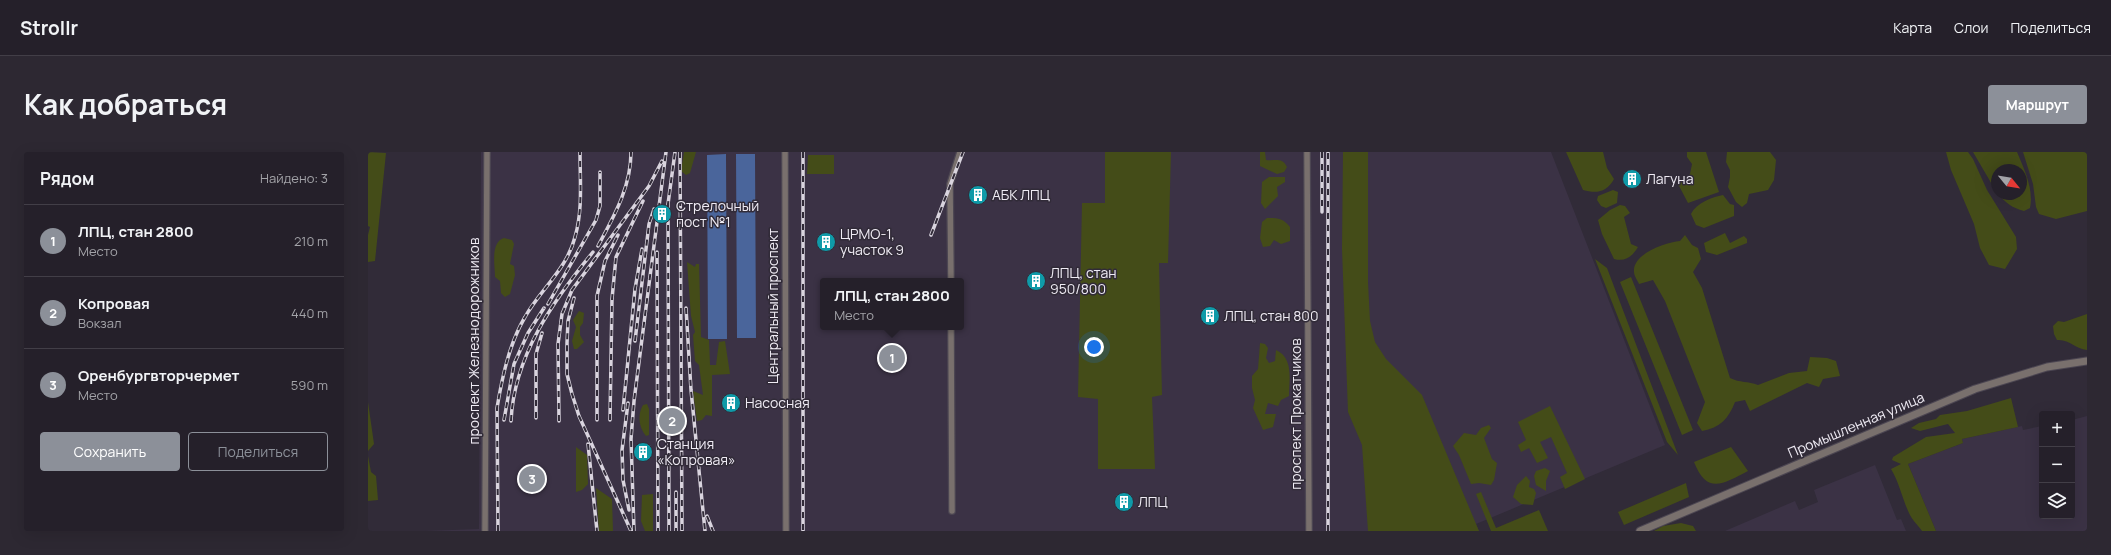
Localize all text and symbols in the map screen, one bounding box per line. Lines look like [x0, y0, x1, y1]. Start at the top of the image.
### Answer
text: Strollr [20, 15, 78, 41]
text: Карта [1893, 18, 1932, 37]
text: Слои [1954, 18, 1988, 37]
text: Поделиться [2010, 18, 2091, 37]
text: Как добраться [24, 85, 227, 123]
button: Маршрут [1988, 85, 2087, 124]
north arrow [1991, 164, 2027, 200]
text: Рядом [40, 167, 94, 190]
building icon: Лагуна [1621, 168, 1643, 190]
text: Найдено: 3 [260, 169, 328, 187]
place label: Лагуна [1646, 169, 1693, 188]
building icon: АБК ЛПЦ [967, 184, 989, 206]
place label: АБК ЛПЦ [992, 185, 1050, 204]
place label: Стрелочный пост №1 [676, 196, 759, 231]
building icon: Стрелочный пост №1 [651, 203, 673, 225]
text: ЛПЦ, стан 2800 [78, 221, 194, 242]
place label: ЦРМО-1, участок 9 [840, 224, 904, 259]
street label: Центральный проспект [763, 228, 782, 384]
building icon: ЦРМО-1, участок 9 [815, 231, 837, 253]
text: 1 [50, 232, 56, 250]
text: 210 m [294, 232, 328, 250]
street label: проспект Железнодорожников [464, 237, 483, 444]
text: Место [78, 242, 118, 260]
place label: ЛПЦ, стан 950/800 [1050, 263, 1116, 298]
building icon: ЛПЦ, стан 950/800 [1025, 270, 1047, 292]
popup [820, 278, 964, 330]
text: ЛПЦ, стан 2800 [834, 285, 950, 306]
text: Копровая [78, 293, 150, 314]
text: 2 [49, 304, 57, 322]
text: 440 m [291, 304, 328, 322]
building icon: ЛПЦ, стан 800 [1199, 305, 1221, 327]
text: Место [834, 306, 874, 324]
place label: ЛПЦ, стан 800 [1224, 306, 1318, 325]
text: Вокзал [78, 314, 121, 332]
your location [1084, 337, 1104, 357]
street label: проспект Прокатчиков [1286, 338, 1305, 490]
pin: 1 [879, 343, 905, 373]
text: Оренбургвторчермет [78, 365, 240, 386]
text: 3 [49, 376, 57, 394]
text: 590 m [291, 376, 328, 394]
text: Место [78, 386, 118, 404]
street label: Промышленная улица [1785, 387, 1927, 462]
building icon: Насосная [720, 392, 742, 414]
place label: Насосная [745, 393, 810, 412]
pin: 2 [659, 406, 685, 436]
map controls [2039, 411, 2075, 519]
button: + [2039, 411, 2075, 447]
button: Сохранить [40, 432, 180, 471]
button: Поделиться [188, 432, 328, 471]
place label: Станция «Копровая» [657, 434, 736, 469]
building icon: Станция «Копровая» [632, 441, 654, 463]
button: − [2039, 447, 2075, 483]
pin: 3 [519, 464, 545, 494]
button: layers [2039, 483, 2075, 519]
building icon: ЛПЦ [1113, 491, 1135, 513]
place label: ЛПЦ [1138, 492, 1168, 511]

